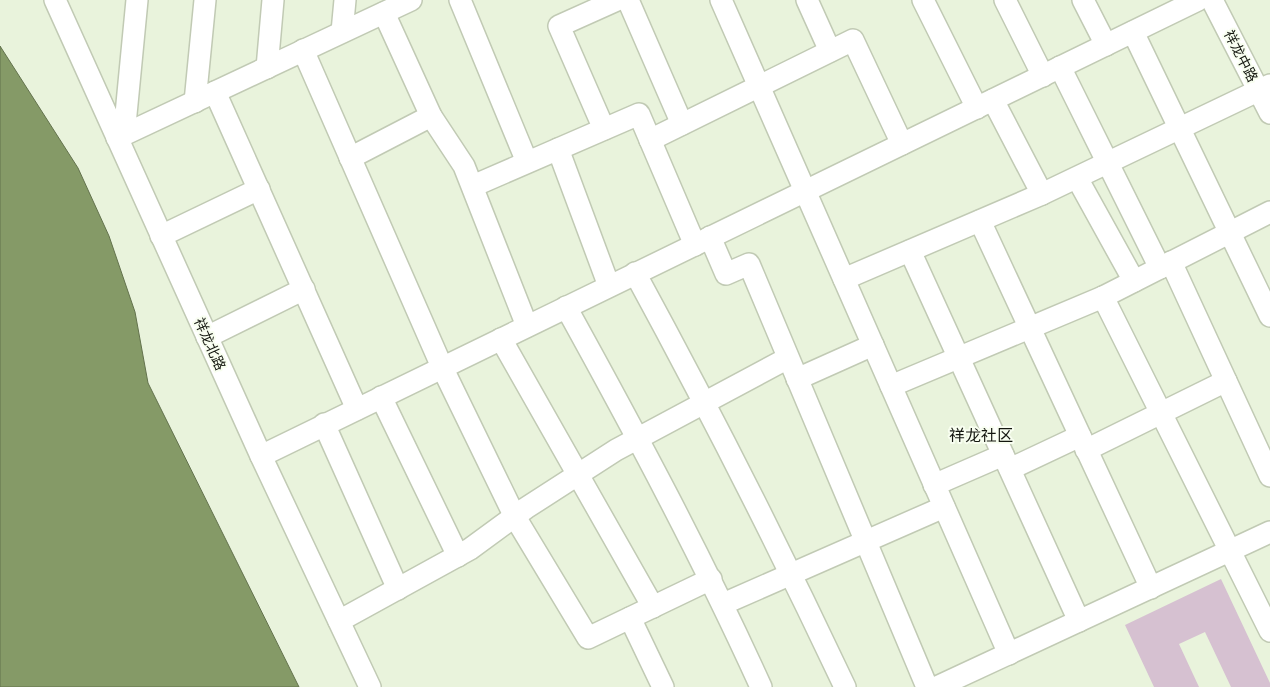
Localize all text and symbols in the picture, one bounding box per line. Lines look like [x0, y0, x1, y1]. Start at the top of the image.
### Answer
street label: 祥龙中路 [1220, 27, 1262, 85]
street label: 祥龙北路 [190, 315, 230, 373]
district label: 祥龙社区 [949, 424, 1013, 446]

